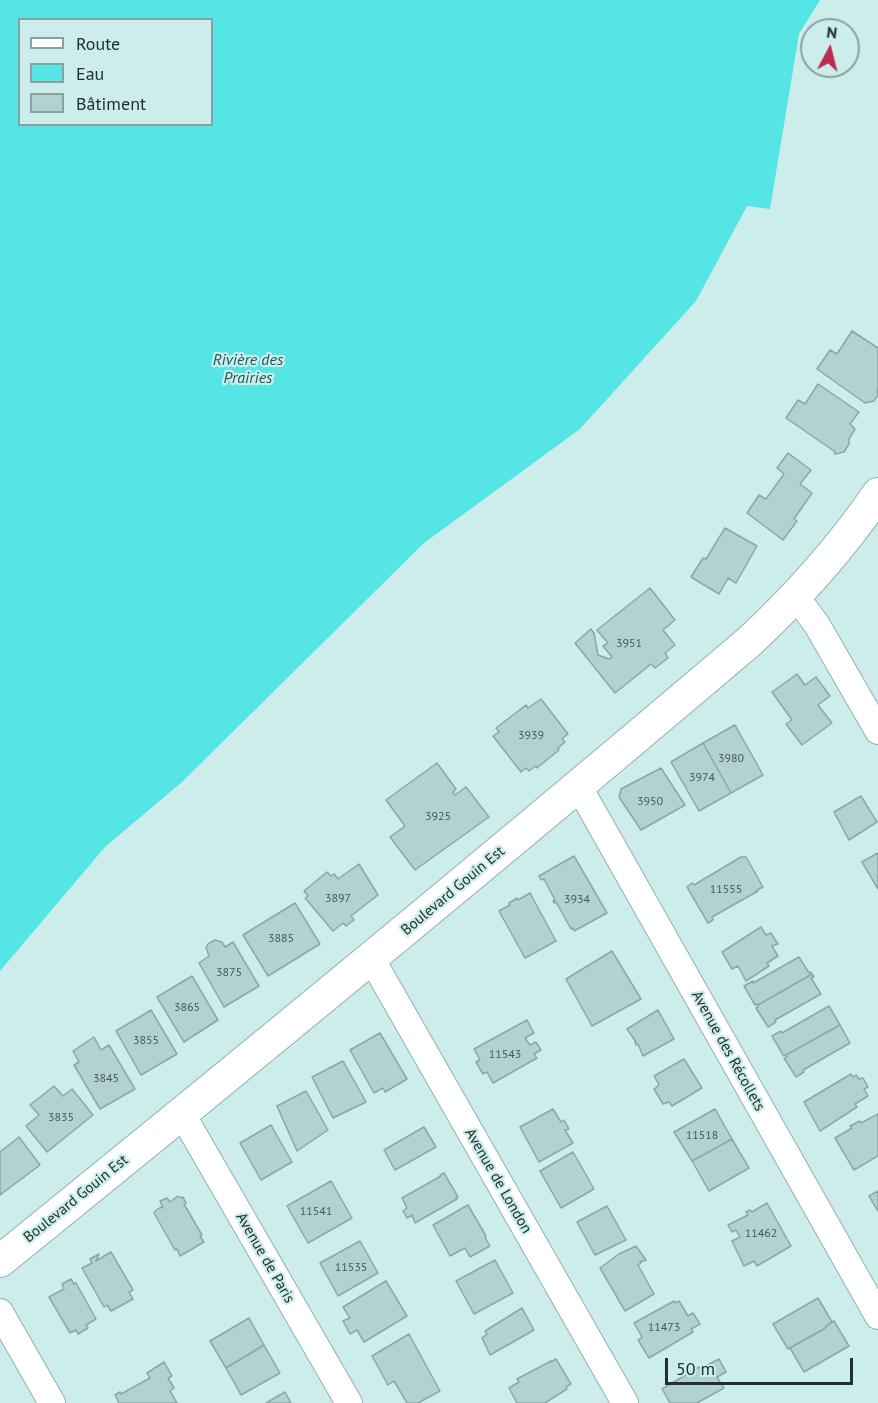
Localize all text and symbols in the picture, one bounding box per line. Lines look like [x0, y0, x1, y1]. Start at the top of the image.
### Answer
legend [18, 18, 213, 126]
north arrow [800, 18, 860, 78]
text: N [826, 22, 838, 43]
text: Route [76, 32, 120, 55]
text: Eau [76, 62, 104, 85]
text: Bâtiment [76, 92, 146, 115]
water label: Rivière des Prairies [213, 350, 283, 388]
house number: 3951 [616, 637, 642, 651]
house number: 3939 [518, 729, 544, 743]
house number: 3980 [718, 752, 744, 766]
house number: 3974 [689, 771, 715, 785]
house number: 3950 [637, 795, 663, 809]
house number: 3925 [425, 810, 451, 824]
street label: Boulevard Gouin Est [398, 843, 508, 939]
house number: 11555 [710, 883, 742, 897]
house number: 3897 [325, 892, 351, 906]
house number: 3934 [564, 893, 590, 907]
house number: 3885 [268, 932, 294, 946]
house number: 3875 [216, 966, 242, 980]
street label: Avenue des Récollets [687, 988, 769, 1114]
house number: 3865 [174, 1001, 200, 1015]
house number: 3855 [133, 1034, 159, 1048]
house number: 11543 [489, 1048, 521, 1062]
house number: 3845 [93, 1072, 119, 1086]
house number: 3835 [48, 1111, 74, 1125]
street label: Avenue de London [461, 1125, 535, 1237]
house number: 11518 [686, 1129, 718, 1143]
street label: Boulevard Gouin Est [20, 1151, 132, 1247]
house number: 11541 [300, 1205, 332, 1219]
street label: Avenue de Paris [232, 1210, 298, 1306]
house number: 11462 [745, 1227, 777, 1241]
house number: 11535 [335, 1261, 367, 1275]
house number: 11473 [648, 1321, 680, 1335]
scale bar [668, 1346, 856, 1384]
text: 50 m [676, 1357, 715, 1380]

